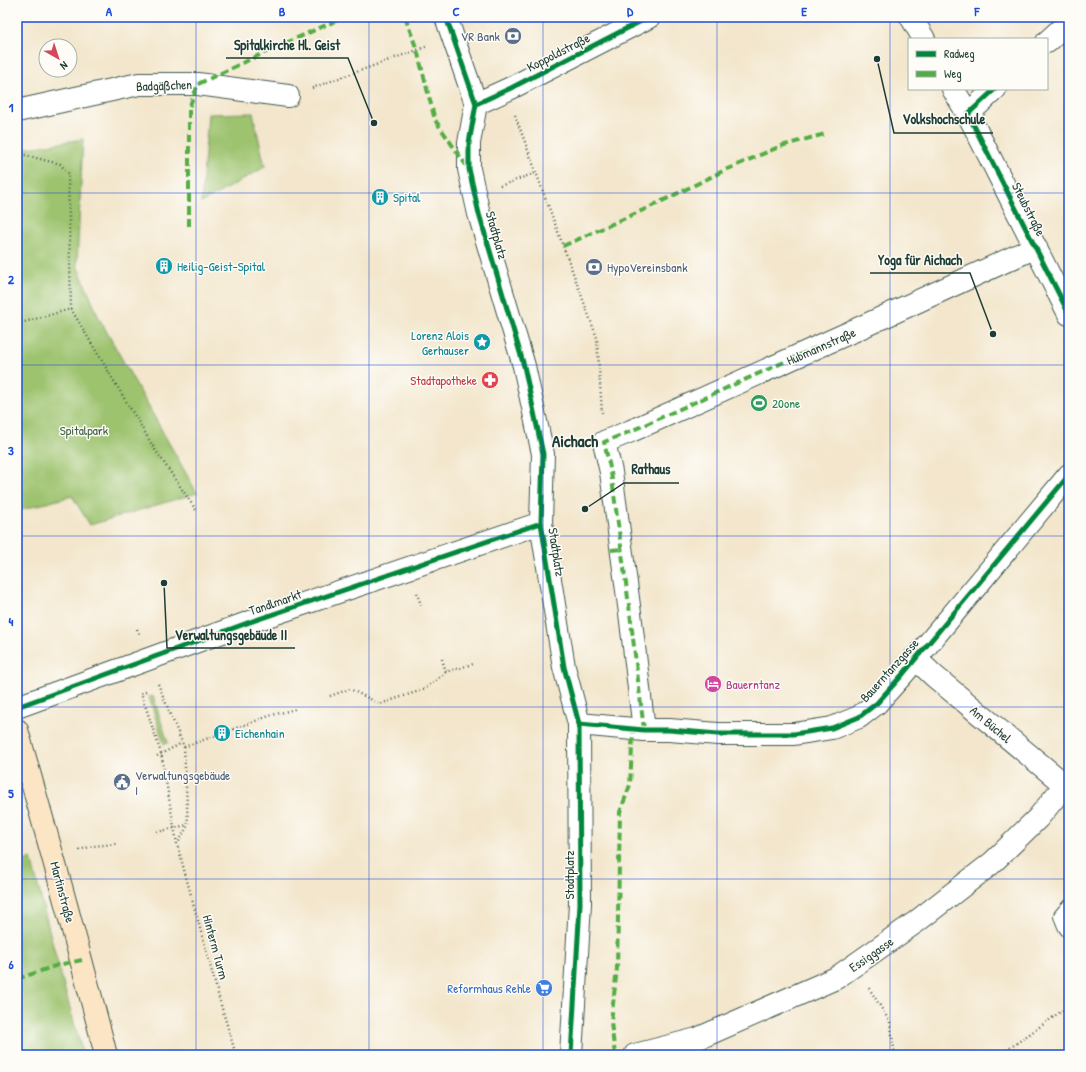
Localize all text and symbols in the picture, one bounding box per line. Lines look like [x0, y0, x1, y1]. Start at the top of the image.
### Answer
text: A [106, 2, 113, 20]
text: B [279, 2, 286, 20]
text: C [452, 2, 460, 20]
text: D [627, 2, 634, 20]
text: E [801, 2, 807, 20]
text: F [974, 2, 981, 20]
bank icon: VR Bank [503, 26, 523, 46]
place label: VR Bank [461, 27, 501, 45]
street label: Koppoldstraße [523, 28, 593, 76]
callout: Spitalkirche Hl. Geist [226, 32, 348, 58]
text: Spitalkirche Hl. Geist [234, 35, 341, 56]
north arrow [38, 38, 78, 78]
legend [908, 38, 1048, 90]
text: Radweg [944, 45, 975, 62]
text: N [58, 58, 71, 73]
text: Weg [944, 65, 962, 82]
street label: Badgäßchen [136, 75, 192, 95]
text: 1 [9, 98, 14, 116]
callout: Volkshochschule [894, 107, 993, 133]
text: Volkshochschule [903, 109, 986, 128]
street label: Steubstraße [1008, 179, 1050, 239]
building icon: Spital [370, 187, 390, 207]
place label: Spital [393, 188, 421, 206]
street label: Stadtplatz [482, 209, 513, 262]
callout: Yoga für Aichach [870, 247, 970, 273]
text: Yoga für Aichach [878, 250, 962, 271]
building icon: Heilig-Geist-Spital [154, 256, 174, 276]
place label: Heilig-Geist-Spital [177, 257, 266, 275]
bank icon: HypoVereinsbank [584, 257, 604, 277]
place label: HypoVereinsbank [607, 258, 688, 276]
text: 2 [8, 270, 15, 288]
street label: Hubmannstraße [784, 323, 858, 369]
place label: Lorenz Alois Gerhauser [411, 326, 469, 359]
place icon: Lorenz Alois Gerhauser [472, 332, 492, 352]
pharmacy icon: Stadtapotheke [480, 370, 500, 390]
place label: Stadtapotheke [410, 371, 477, 389]
sports icon: 20one [749, 393, 769, 413]
place label: 20one [772, 394, 800, 412]
park label: Spitalpark [60, 421, 109, 439]
district label: Aichach [552, 429, 599, 452]
text: 3 [8, 441, 14, 459]
callout: Rathaus [624, 457, 679, 483]
text: Rathaus [631, 459, 671, 478]
street label: Stadtplatz [544, 526, 570, 578]
street label: Tandlmarkt [246, 584, 304, 619]
text: 4 [9, 612, 14, 630]
callout: Verwaltungsgebäude II [167, 622, 295, 648]
text: Verwaltungsgebäude II [175, 625, 287, 646]
street label: Bauerntanzgasse [856, 634, 922, 706]
hotel icon: Bauerntanz [703, 674, 723, 694]
place label: Bauerntanz [726, 675, 780, 693]
street label: Am Büchel [966, 701, 1016, 747]
building icon: Eichenhain [212, 723, 232, 743]
place label: Eichenhain [235, 724, 285, 742]
place label: Verwaltungsgebäude I [135, 766, 230, 799]
public building icon: Verwaltungsgebäude I [112, 772, 132, 792]
text: 5 [8, 784, 14, 802]
street label: Stadtplatz [560, 850, 578, 900]
street label: Martinstraße [46, 859, 80, 925]
street label: Hinterm Turm [199, 913, 233, 982]
street label: Essiggasse [845, 932, 897, 976]
text: 6 [8, 955, 14, 973]
supermarket icon: Reformhaus Rehle [534, 978, 554, 998]
place label: Reformhaus Rehle [447, 979, 531, 997]

